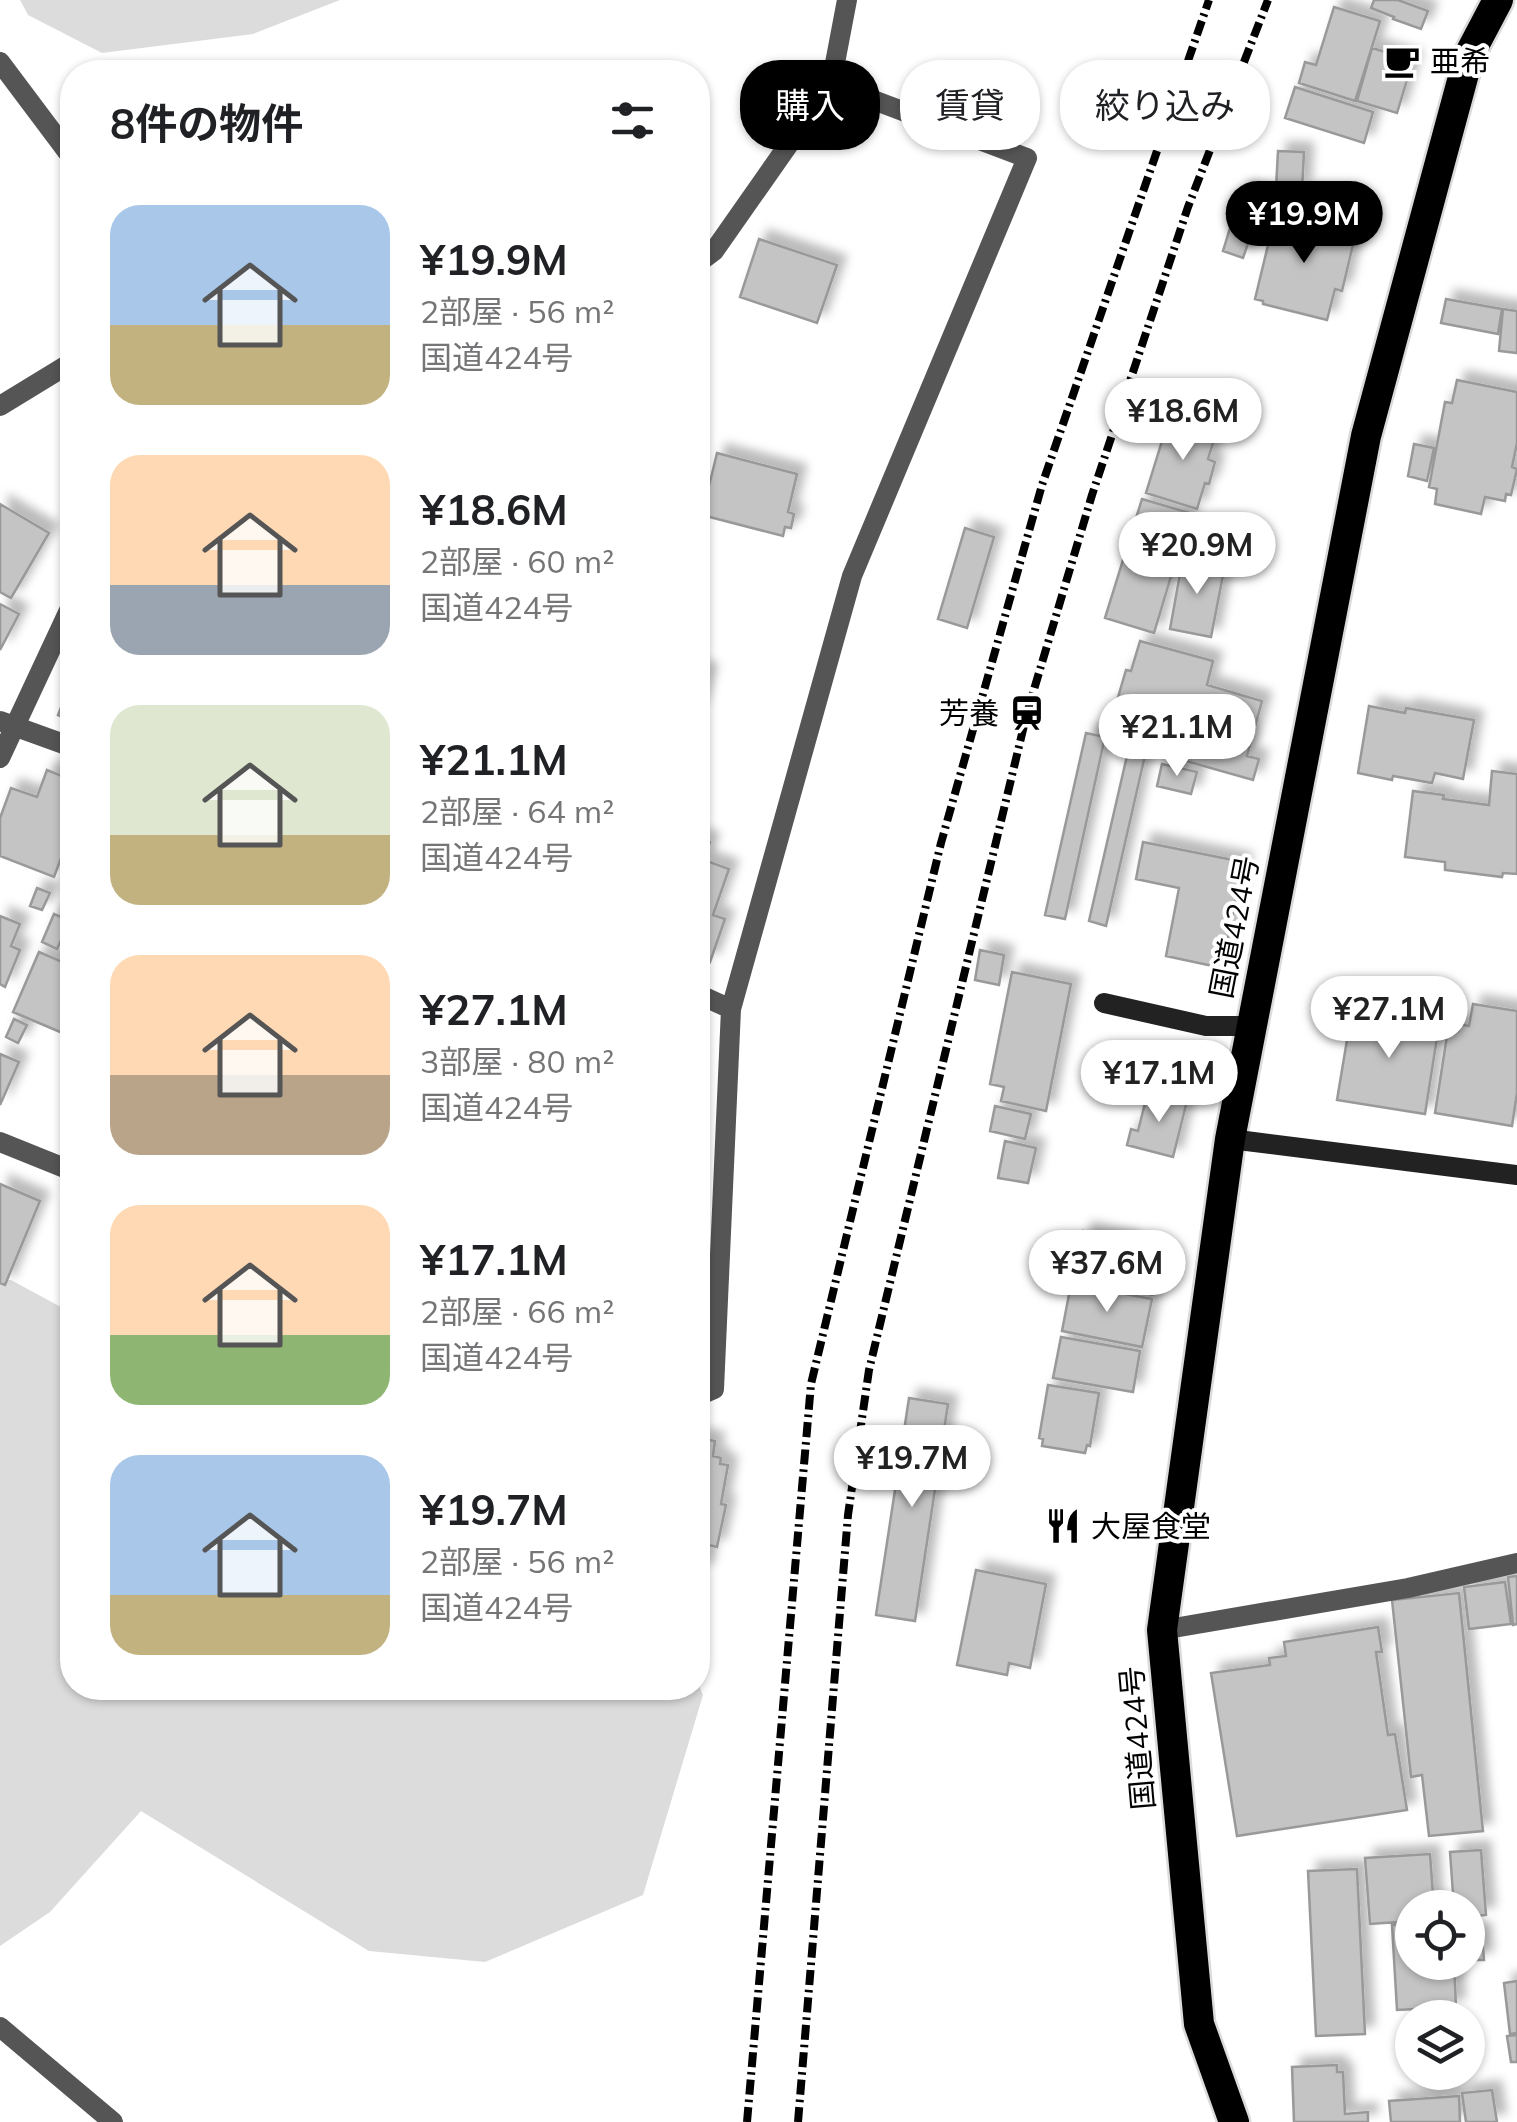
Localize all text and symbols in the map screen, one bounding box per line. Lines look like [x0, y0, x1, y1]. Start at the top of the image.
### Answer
cafe icon: 亜希 [1383, 42, 1421, 80]
place label: 亜希 [1430, 42, 1490, 80]
chip: 購入 [740, 60, 880, 150]
chip: 賃貸 [900, 60, 1040, 150]
chip: 絞り込み [1060, 60, 1270, 150]
icon: filters [605, 93, 660, 148]
text: 8件の物件 [110, 97, 303, 150]
pin: ¥19.9M [1223, 181, 1385, 266]
text: ¥19.9M [1248, 193, 1360, 233]
text: ¥19.9M [420, 233, 568, 286]
icon: home [190, 245, 310, 365]
text: 2部屋 · 56 m² [420, 291, 614, 331]
text: 国道424号 [420, 337, 574, 377]
pin: ¥18.6M [1102, 378, 1264, 463]
text: ¥18.6M [1127, 390, 1239, 430]
text: ¥18.6M [420, 483, 568, 536]
icon: home [190, 495, 310, 615]
pin: ¥20.9M [1116, 512, 1278, 597]
text: ¥20.9M [1141, 524, 1253, 564]
text: 2部屋 · 60 m² [420, 541, 614, 581]
text: 国道424号 [420, 587, 574, 627]
place label: 芳養 [939, 694, 999, 732]
station icon: 芳養 [1008, 694, 1046, 732]
pin: ¥21.1M [1096, 694, 1258, 779]
text: ¥21.1M [1121, 706, 1233, 746]
text: ¥21.1M [420, 733, 568, 786]
icon: home [190, 745, 310, 865]
text: 2部屋 · 64 m² [420, 791, 614, 831]
text: 国道424号 [420, 837, 574, 877]
street label: 国道424号 [1202, 853, 1266, 1001]
pin: ¥27.1M [1308, 976, 1470, 1061]
text: ¥27.1M [420, 983, 568, 1036]
text: ¥27.1M [1333, 988, 1445, 1028]
icon: home [190, 995, 310, 1115]
pin: ¥17.1M [1078, 1040, 1240, 1125]
text: 3部屋 · 80 m² [420, 1041, 614, 1081]
text: ¥17.1M [1103, 1052, 1215, 1092]
text: 国道424号 [420, 1087, 574, 1127]
pin: ¥37.6M [1026, 1230, 1188, 1315]
text: ¥17.1M [420, 1233, 568, 1286]
text: ¥37.6M [1051, 1242, 1163, 1282]
icon: home [190, 1245, 310, 1365]
text: 2部屋 · 66 m² [420, 1291, 614, 1331]
text: 国道424号 [420, 1337, 574, 1377]
pin: ¥19.7M [831, 1425, 993, 1510]
text: ¥19.7M [856, 1437, 968, 1477]
text: ¥19.7M [420, 1483, 568, 1536]
icon: home [190, 1495, 310, 1615]
restaurant icon: 大屋食堂 [1044, 1507, 1082, 1545]
place label: 大屋食堂 [1091, 1507, 1211, 1545]
text: 2部屋 · 56 m² [420, 1541, 614, 1581]
text: 国道424号 [420, 1587, 574, 1627]
street label: 国道424号 [1112, 1665, 1162, 1811]
map controls [1395, 1890, 1485, 2090]
button: locate [1395, 1890, 1485, 1980]
button: layers [1395, 2000, 1485, 2090]

